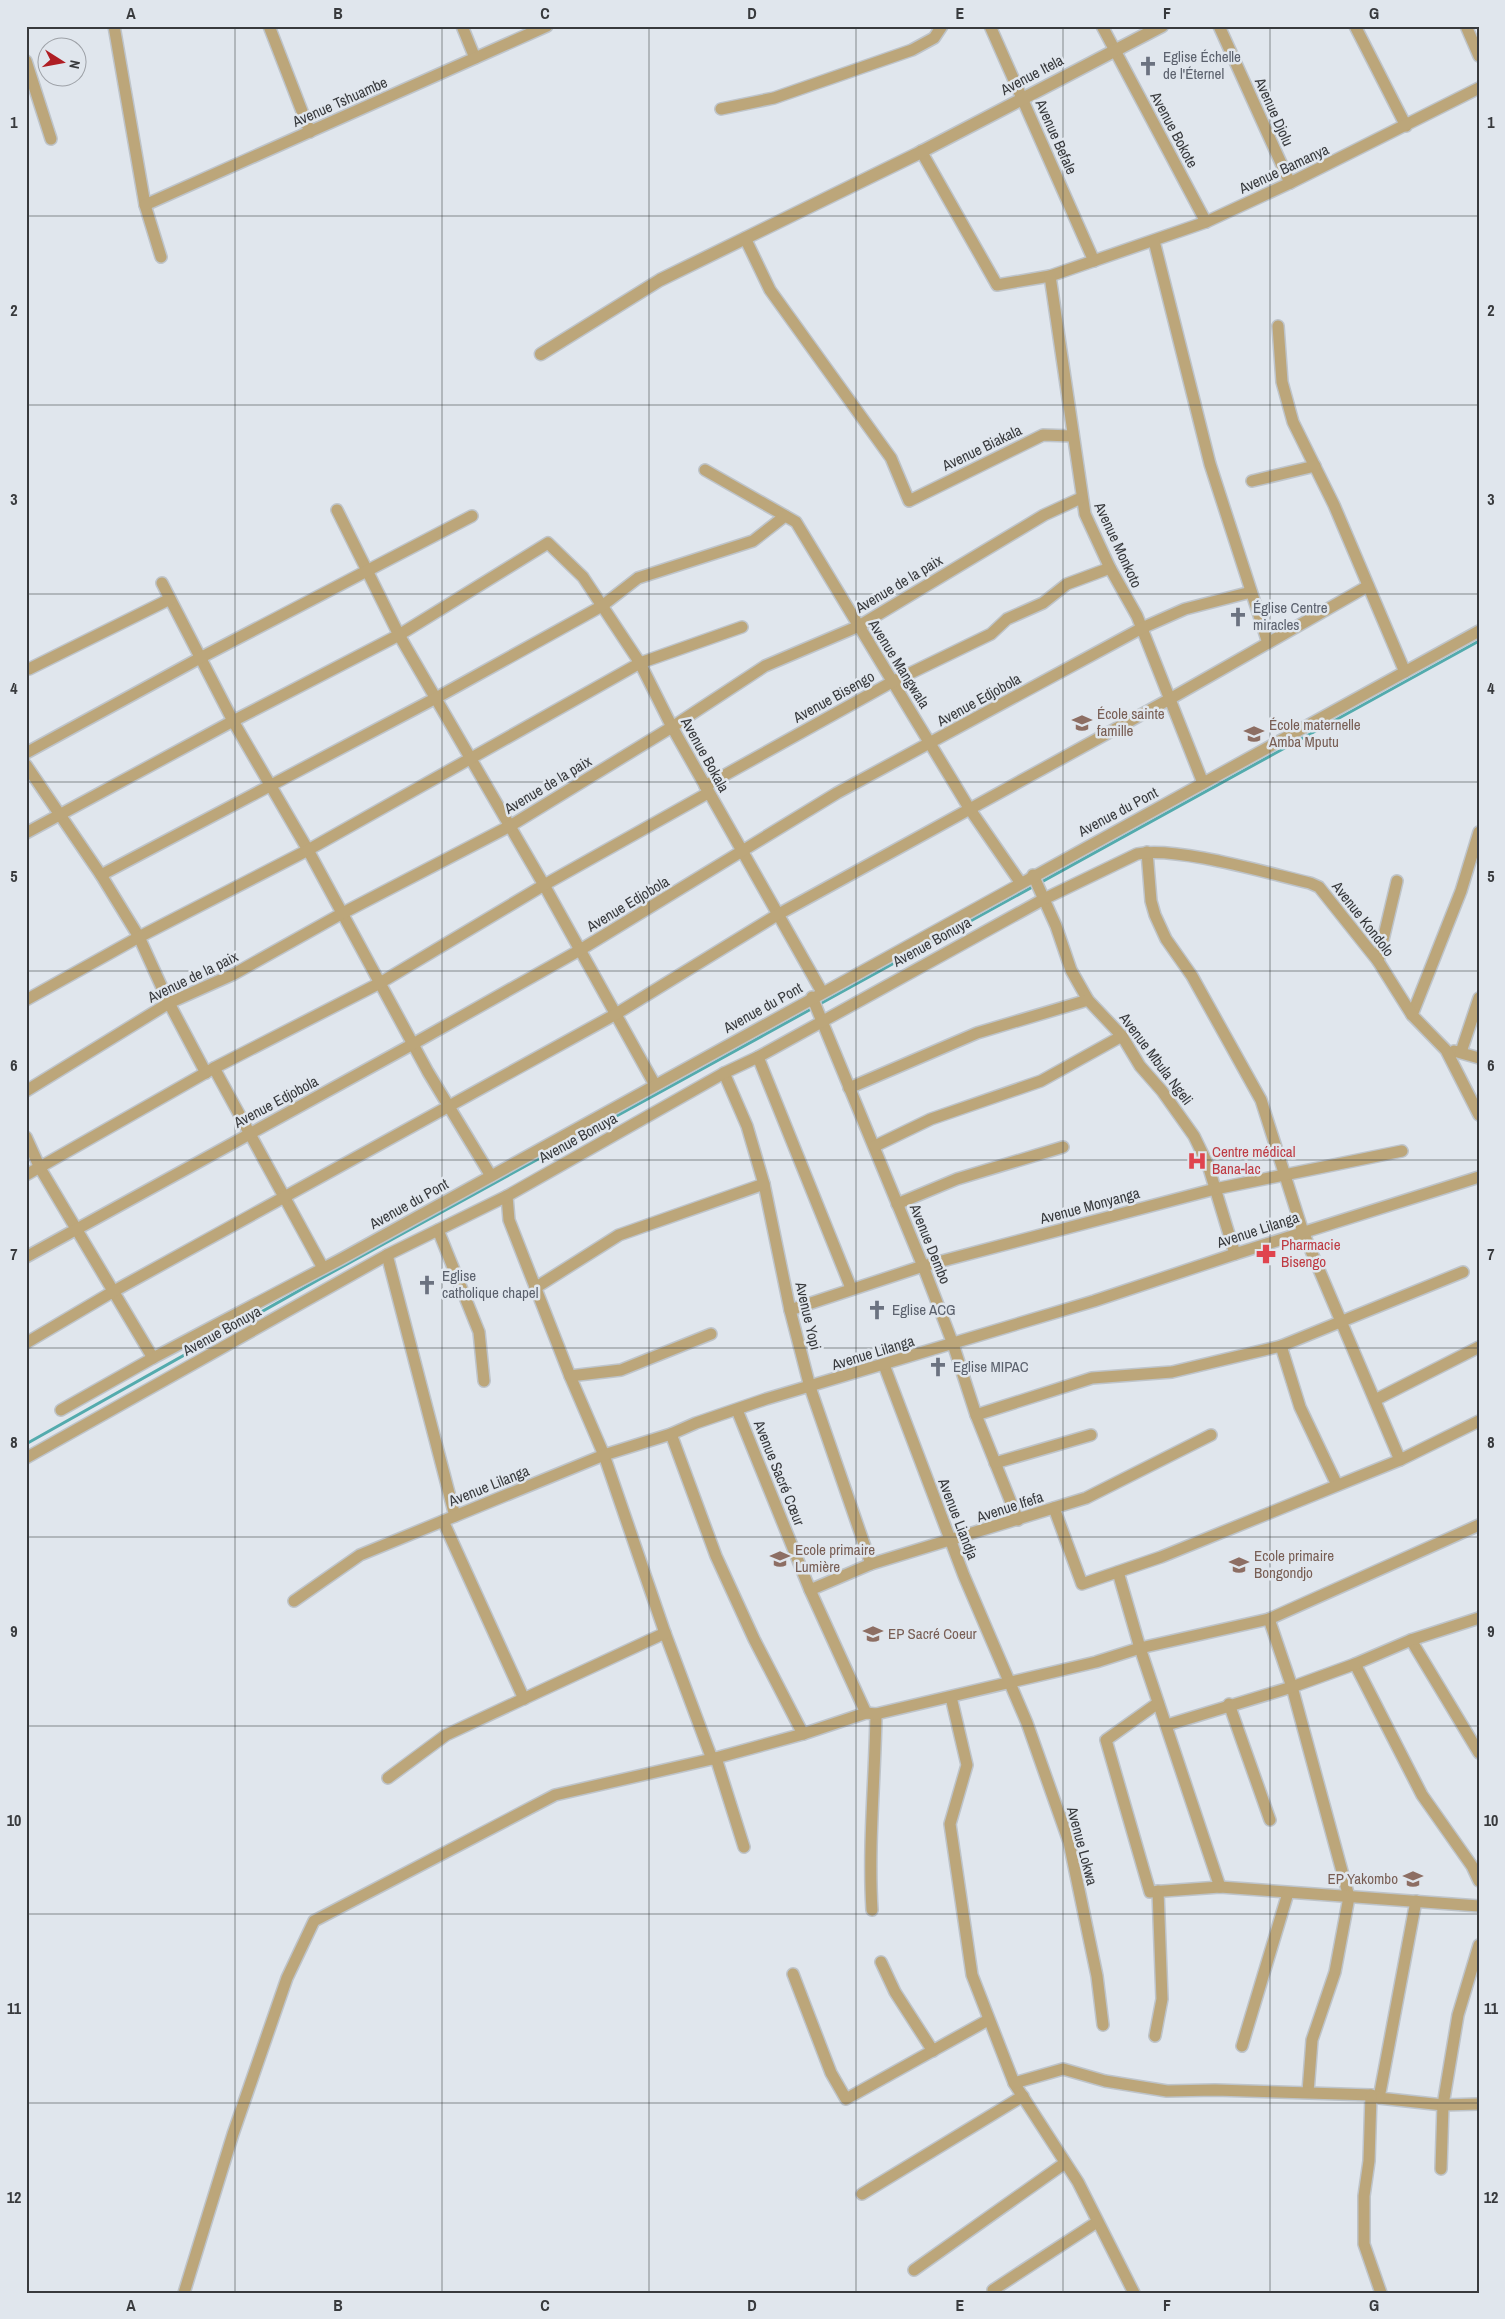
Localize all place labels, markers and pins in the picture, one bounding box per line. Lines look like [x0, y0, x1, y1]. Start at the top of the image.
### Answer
place label: Eglise Échelle de l'Éternel [1163, 46, 1241, 84]
church icon: Eglise Échelle de l'Éternel [1137, 55, 1159, 77]
place label: Église Centre miracles [1253, 597, 1328, 635]
church icon: Église Centre miracles [1227, 606, 1249, 628]
place label: École sainte famille [1097, 703, 1165, 741]
school or university icon: École sainte famille [1071, 712, 1093, 734]
place label: École maternelle Amba Mputu [1268, 714, 1361, 752]
school or university icon: École maternelle Amba Mputu [1243, 723, 1265, 745]
place label: Centre médical Bana-lac [1212, 1141, 1295, 1179]
hospital icon: Centre médical Bana-lac [1186, 1150, 1208, 1172]
place label: Pharmacie Bisengo [1281, 1234, 1341, 1272]
pharmacy icon: Pharmacie Bisengo [1255, 1243, 1277, 1265]
place label: Eglise catholique chapel [442, 1265, 538, 1303]
church icon: Eglise catholique chapel [416, 1274, 438, 1296]
church icon: Eglise ACG [866, 1299, 888, 1321]
place label: Eglise ACG [892, 1299, 956, 1320]
church icon: Eglise MIPAC [927, 1356, 949, 1378]
place label: Eglise MIPAC [953, 1356, 1029, 1377]
place label: Ecole primaire Lumière [795, 1539, 875, 1577]
place label: Ecole primaire Bongondjo [1254, 1545, 1334, 1583]
school or university icon: Ecole primaire Lumière [769, 1548, 791, 1570]
school or university icon: Ecole primaire Bongondjo [1228, 1554, 1250, 1576]
school or university icon: EP Sacré Coeur [862, 1623, 884, 1645]
place label: EP Sacré Coeur [888, 1623, 977, 1644]
place label: EP Yakombo [1328, 1868, 1398, 1889]
school or university icon: EP Yakombo [1402, 1868, 1424, 1890]

